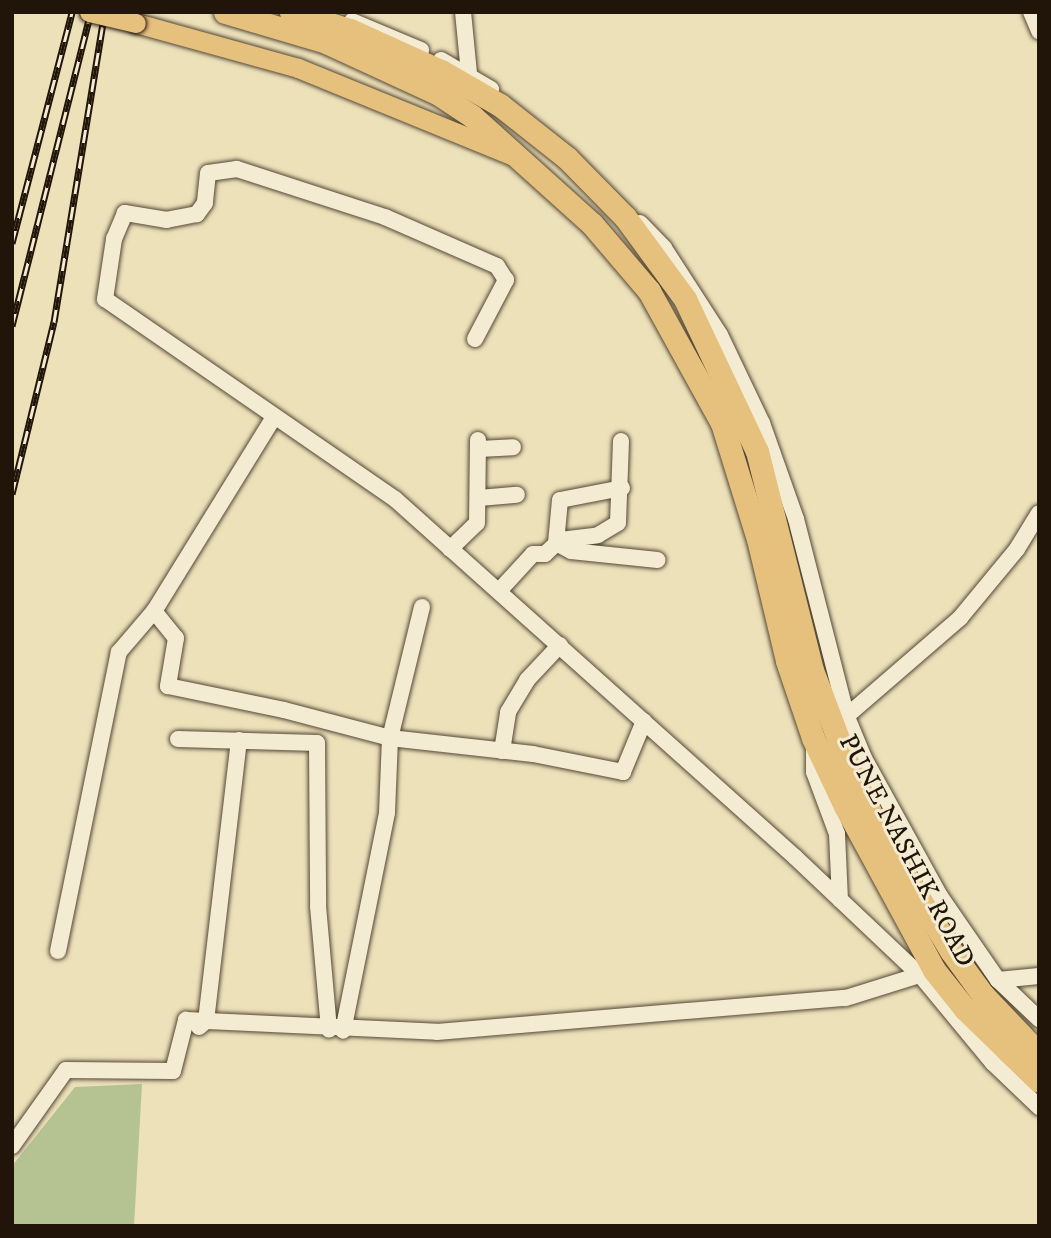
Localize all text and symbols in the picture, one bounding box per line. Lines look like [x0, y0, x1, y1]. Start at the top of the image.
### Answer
street label: PUNE NASHIK ROAD [831, 729, 981, 973]

